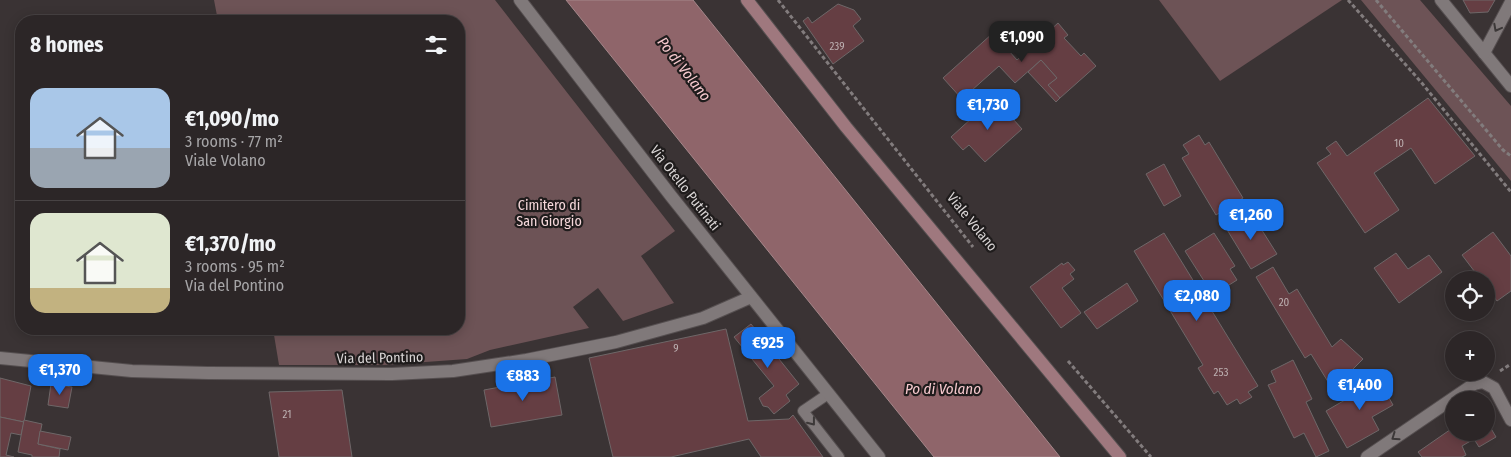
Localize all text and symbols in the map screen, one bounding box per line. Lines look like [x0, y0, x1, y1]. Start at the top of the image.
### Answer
pin: €1,090 [981, 20, 1063, 63]
one-way arrow [1494, 22, 1504, 31]
text: €1,090 [1000, 27, 1044, 46]
icon: filters [422, 31, 450, 59]
text: 8 homes [30, 32, 104, 58]
water label: Po di Volano [653, 33, 715, 105]
house number: 239 [829, 40, 845, 53]
pin: €1,730 [947, 88, 1029, 131]
text: €1,730 [967, 95, 1009, 114]
text: €1,090/mo [185, 106, 279, 132]
icon: home [70, 108, 130, 168]
text: 3 rooms · 77 m² [185, 132, 283, 151]
house number: 10 [1394, 137, 1404, 150]
street label: Via Otello Putinati [646, 142, 724, 234]
text: Viale Volano [185, 151, 266, 170]
street label: Viale Volano [943, 189, 1001, 255]
park label: Cimitero di San Giorgio [516, 197, 582, 230]
pin: €1,260 [1210, 198, 1292, 241]
text: €1,260 [1230, 205, 1273, 224]
text: €1,370/mo [185, 231, 276, 257]
icon: home [70, 233, 130, 293]
text: 3 rooms · 95 m² [185, 257, 285, 276]
map controls [1445, 271, 1495, 441]
button: locate [1445, 271, 1495, 321]
text: Via del Pontino [185, 276, 284, 295]
pin: €2,080 [1156, 280, 1238, 322]
text: €2,080 [1174, 286, 1220, 305]
house number: 20 [1279, 296, 1290, 309]
pin: €925 [738, 326, 798, 369]
button: + [1445, 331, 1495, 381]
text: €925 [752, 333, 784, 352]
house number: 9 [673, 342, 679, 355]
street label: Via del Pontino [337, 349, 423, 367]
pin: €1,370 [19, 354, 101, 396]
text: €1,370 [39, 360, 81, 379]
pin: €883 [493, 360, 553, 402]
text: €883 [507, 366, 539, 385]
house number: 253 [1214, 366, 1228, 379]
pin: €1,400 [1319, 368, 1401, 411]
text: €1,400 [1338, 375, 1382, 394]
water label: Po di Volano [905, 380, 981, 398]
button: − [1445, 391, 1495, 441]
house number: 21 [283, 408, 291, 421]
one-way arrow [806, 416, 814, 425]
one-way arrow [1391, 431, 1401, 440]

